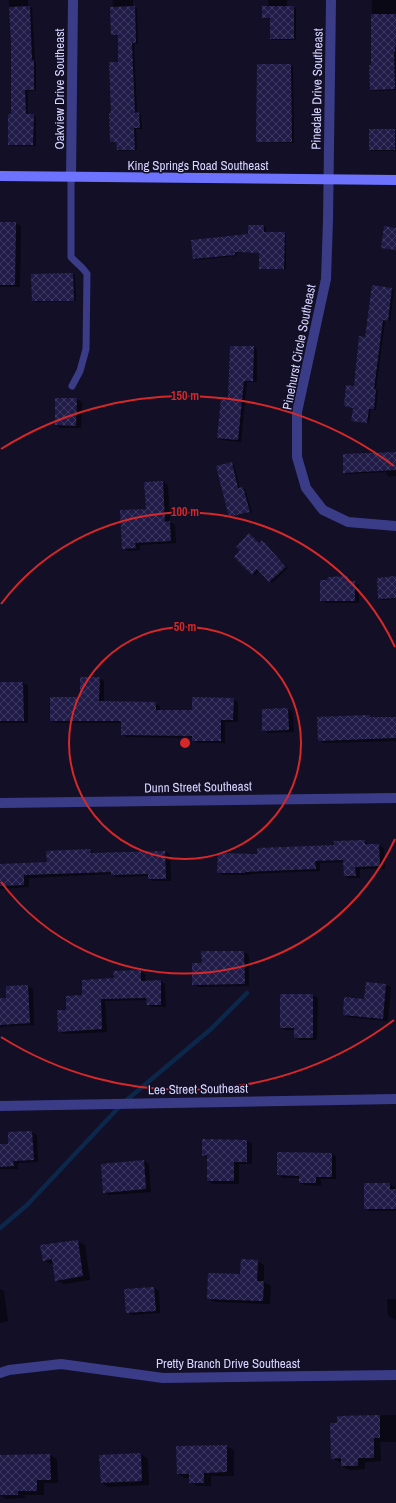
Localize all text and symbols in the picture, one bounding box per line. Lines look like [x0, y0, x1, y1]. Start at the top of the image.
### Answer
street label: Pinedale Drive Southeast [307, 28, 327, 150]
street label: Oakview Drive Southeast [51, 29, 68, 149]
street label: King Springs Road Southeast [127, 157, 269, 174]
street label: Pinehurst Circle Southeast [279, 283, 320, 411]
text: 150 m [171, 388, 199, 404]
text: 100 m [171, 504, 199, 520]
text: 50 m [174, 619, 196, 635]
centre of rings [178, 736, 192, 750]
street label: Dunn Street Southeast [144, 778, 252, 796]
street label: Lee Street Southeast [148, 1080, 248, 1098]
street label: Pretty Branch Drive Southeast [156, 1355, 300, 1372]

